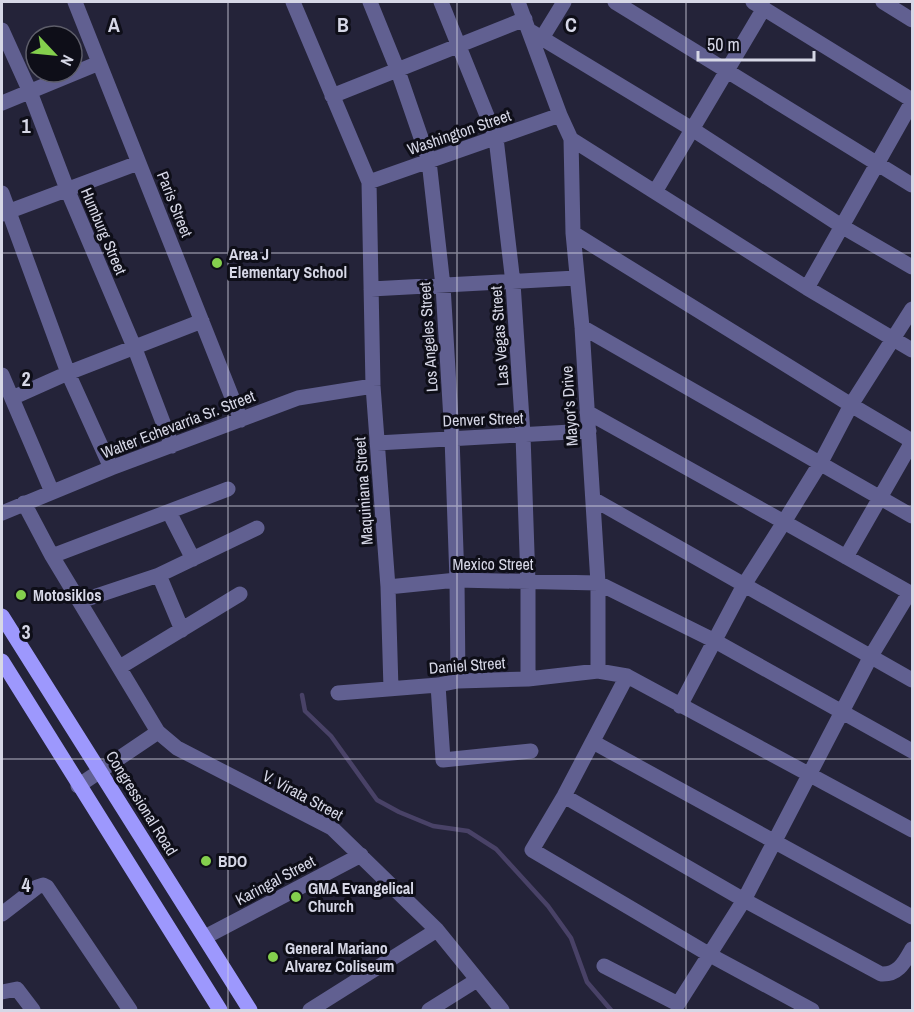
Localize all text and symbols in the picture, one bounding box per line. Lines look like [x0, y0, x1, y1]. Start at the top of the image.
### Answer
text: A [108, 11, 120, 38]
text: B [337, 11, 349, 38]
text: C [565, 11, 577, 38]
north arrow [24, 24, 84, 84]
scale bar [698, 24, 814, 62]
text: 50 m [707, 32, 740, 57]
text: N [56, 51, 79, 70]
street label: Washington Street [404, 104, 514, 160]
text: 1 [21, 112, 31, 139]
street label: Paris Street [152, 168, 198, 241]
street label: Humburg Street [76, 184, 132, 278]
place label: Area J Elementary School [229, 243, 347, 283]
marker: Area J Elementary School [210, 256, 224, 270]
street label: Los Angeles Street [413, 281, 443, 393]
street label: Las Vegas Street [485, 285, 513, 387]
text: 2 [21, 365, 31, 392]
street label: Mayor's Drive [555, 365, 583, 447]
street label: Walter Echevarria Sr. Street [98, 384, 258, 463]
street label: Denver Street [442, 407, 524, 431]
street label: Maquiniana Street [348, 436, 378, 546]
street label: Mexico Street [453, 553, 534, 575]
place label: Motosiklos [33, 584, 102, 606]
marker: Motosiklos [14, 588, 28, 602]
text: 3 [21, 618, 31, 645]
street label: Daniel Street [428, 651, 506, 679]
street label: Congressional Road [101, 746, 183, 860]
street label: V. Virata Street [259, 765, 347, 826]
place label: BDO [218, 850, 247, 872]
street label: Karingal Street [231, 850, 319, 910]
marker: BDO [199, 854, 213, 868]
text: 4 [21, 871, 31, 898]
place label: GMA Evangelical Church [308, 877, 414, 917]
marker: GMA Evangelical Church [289, 890, 303, 904]
place label: General Mariano Alvarez Coliseum [285, 937, 394, 977]
marker: General Mariano Alvarez Coliseum [266, 950, 280, 964]

